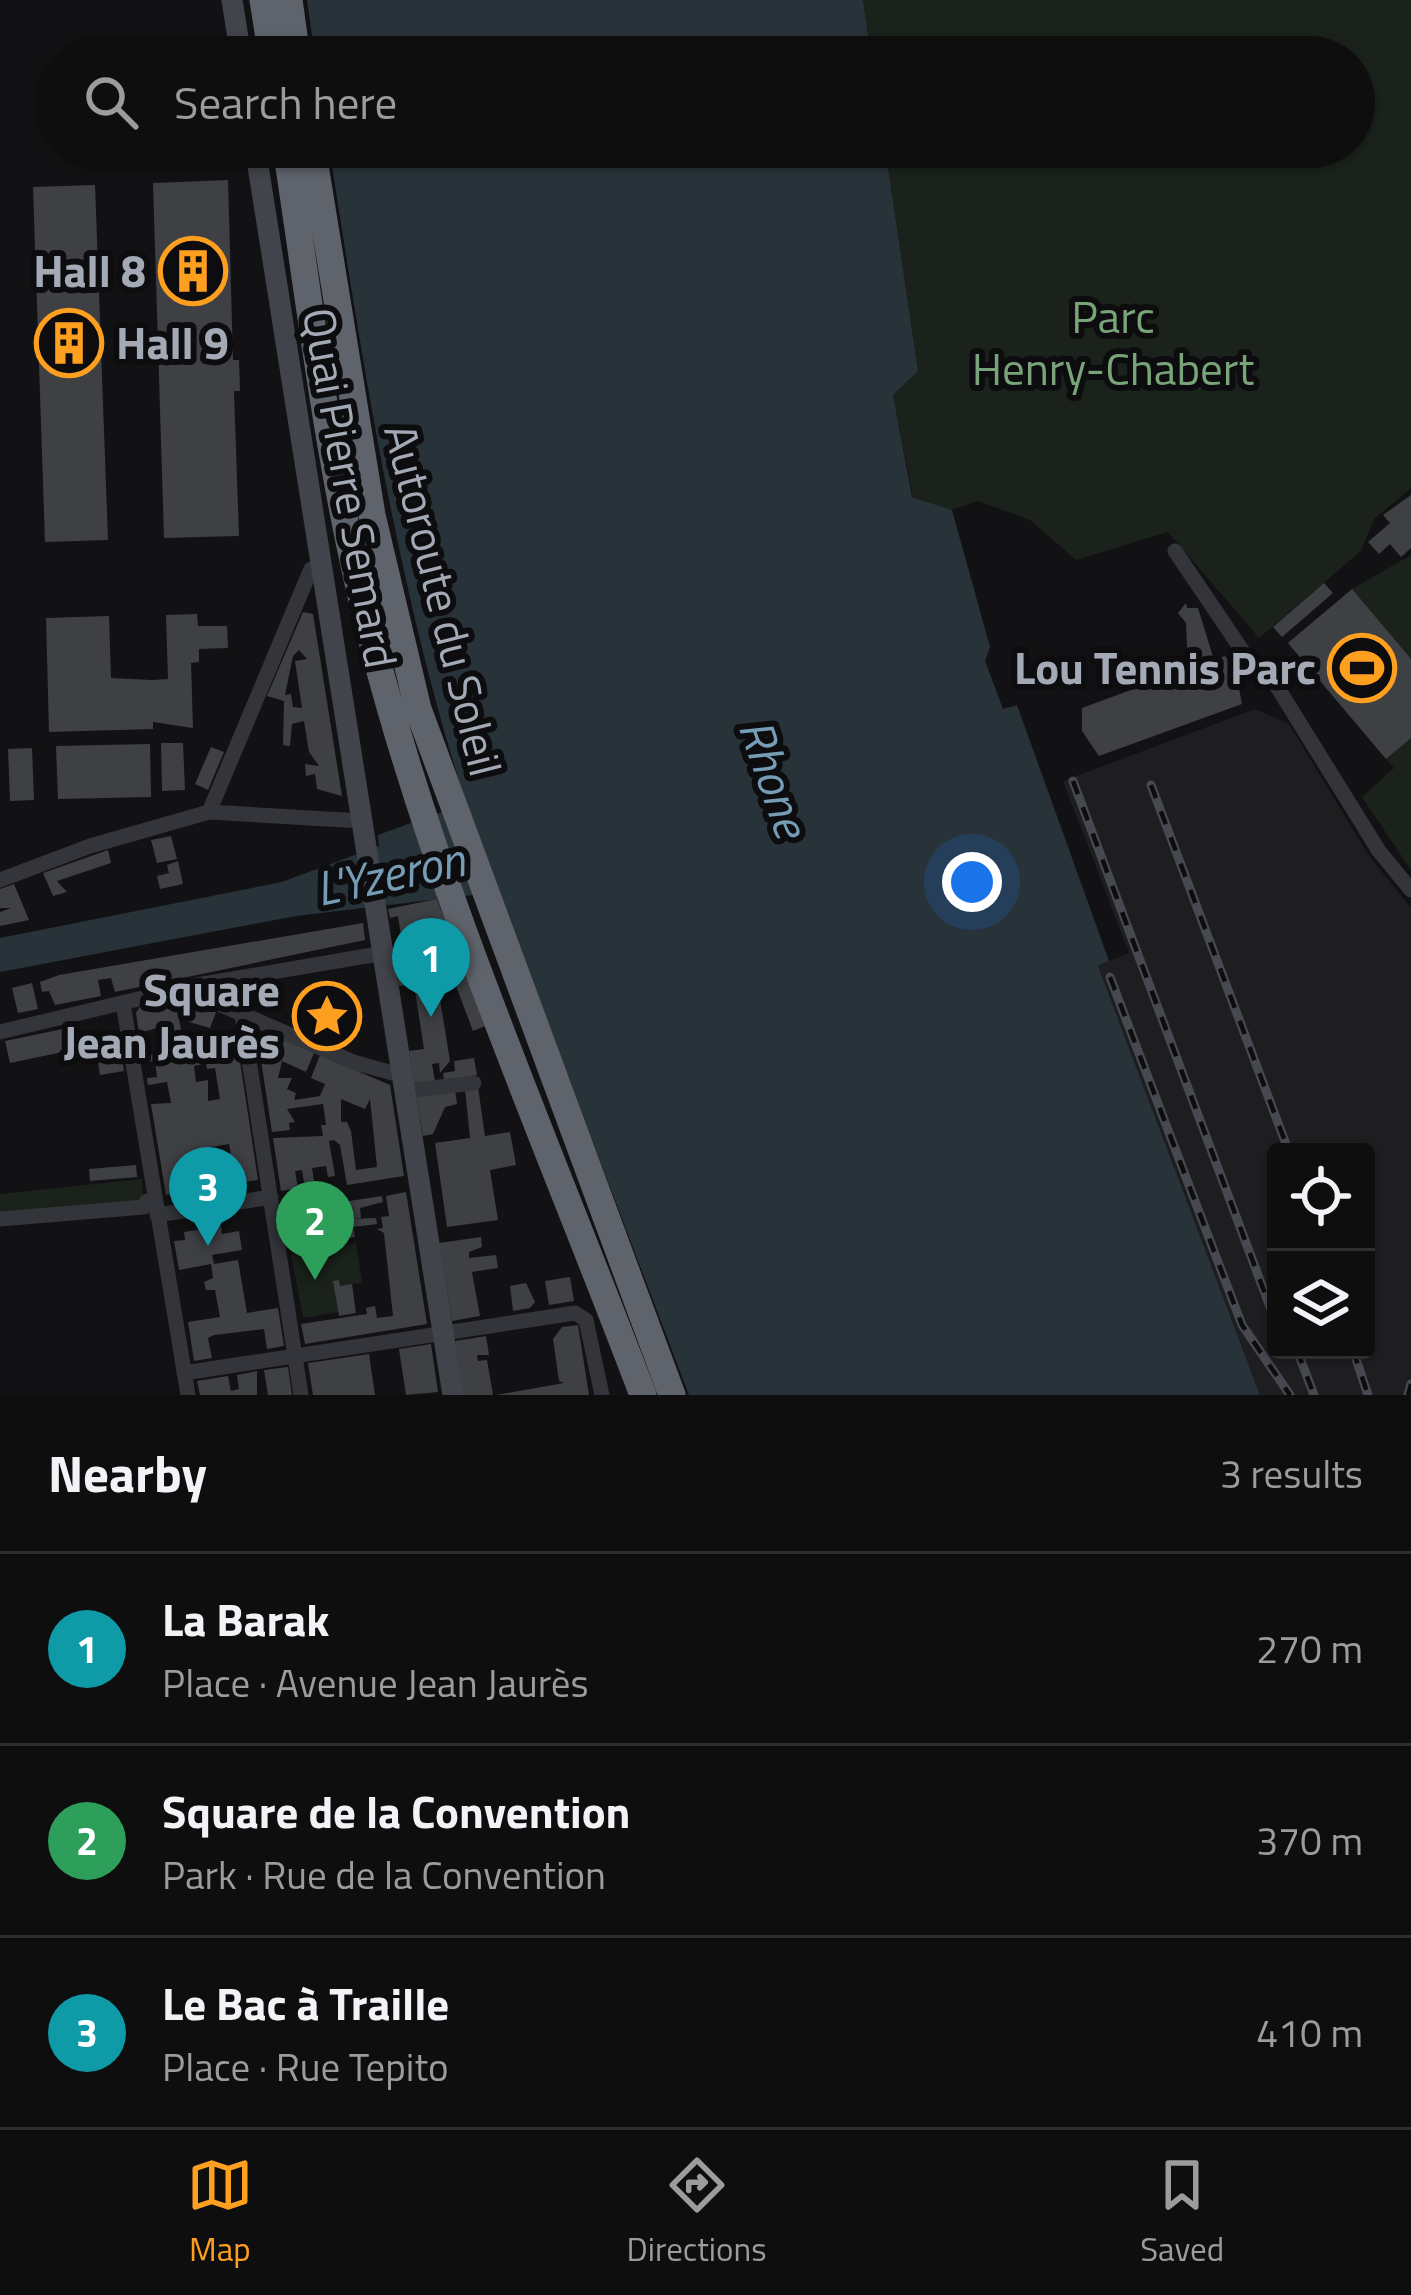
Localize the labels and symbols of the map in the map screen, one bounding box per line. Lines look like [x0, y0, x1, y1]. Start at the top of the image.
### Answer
place label: Hall 8 [33, 236, 146, 304]
building icon: Hall 8 [158, 236, 228, 306]
park label: Parc Henry-Chabert [972, 282, 1254, 402]
street label: Quai Pierre Semard [286, 302, 416, 673]
building icon: Hall 9 [34, 308, 104, 378]
place label: Hall 9 [116, 308, 229, 376]
street label: Autoroute du Soleil [367, 417, 521, 783]
place label: Lou Tennis Parc [1014, 633, 1316, 701]
sports icon: Lou Tennis Parc [1327, 633, 1397, 703]
water label: Rhone [720, 709, 830, 850]
water label: L'Yzeron [309, 822, 472, 925]
your location [942, 852, 1002, 912]
pin: 1 [392, 918, 470, 1017]
place label: Square Jean Jaurès [64, 955, 280, 1075]
place icon: Square Jean Jaurès [292, 981, 362, 1051]
pin: 3 [169, 1147, 247, 1246]
pin: 2 [276, 1181, 354, 1280]

